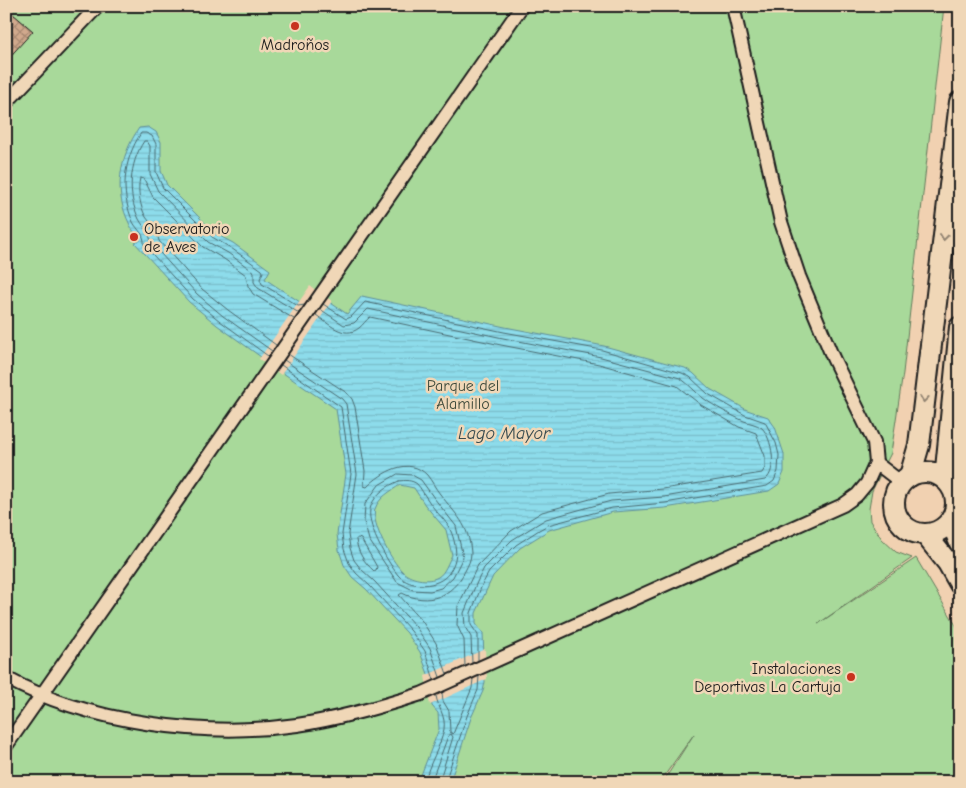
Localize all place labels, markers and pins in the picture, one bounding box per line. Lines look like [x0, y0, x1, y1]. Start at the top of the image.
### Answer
marker: Madroños [289, 20, 301, 32]
place label: Madroños [261, 36, 330, 54]
place label: Observatorio de Aves [144, 220, 229, 256]
marker: Observatorio de Aves [128, 231, 140, 243]
place label: Instalaciones Deportivas La Cartuja [694, 660, 841, 696]
marker: Instalaciones Deportivas La Cartuja [845, 671, 857, 683]

